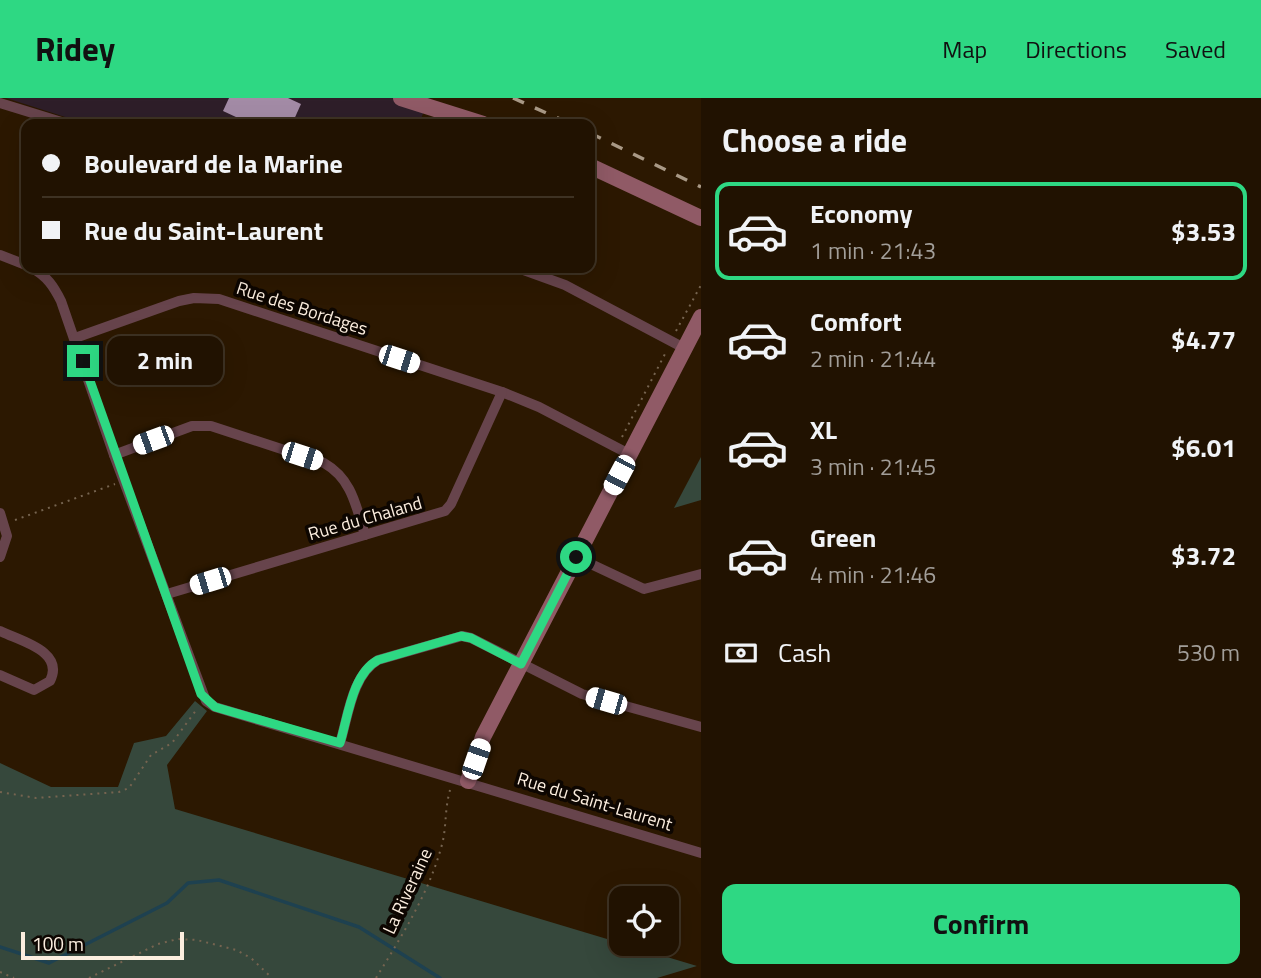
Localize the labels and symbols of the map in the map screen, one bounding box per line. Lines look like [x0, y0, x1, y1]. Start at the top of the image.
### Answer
street label: Rue des Bordages [233, 274, 371, 342]
callout: 2 min [108, 336, 223, 386]
car [376, 343, 423, 375]
route end [67, 345, 99, 377]
car [130, 423, 177, 457]
car [279, 440, 326, 472]
car [600, 452, 639, 498]
street label: Rue du Chaland [305, 489, 425, 547]
route start [560, 541, 592, 573]
car [187, 565, 234, 597]
car [583, 685, 630, 717]
car [460, 736, 493, 782]
street label: Rue du Saint-Laurent [514, 765, 677, 838]
street label: La Riveraine [375, 844, 439, 938]
scale bar [21, 929, 184, 961]

